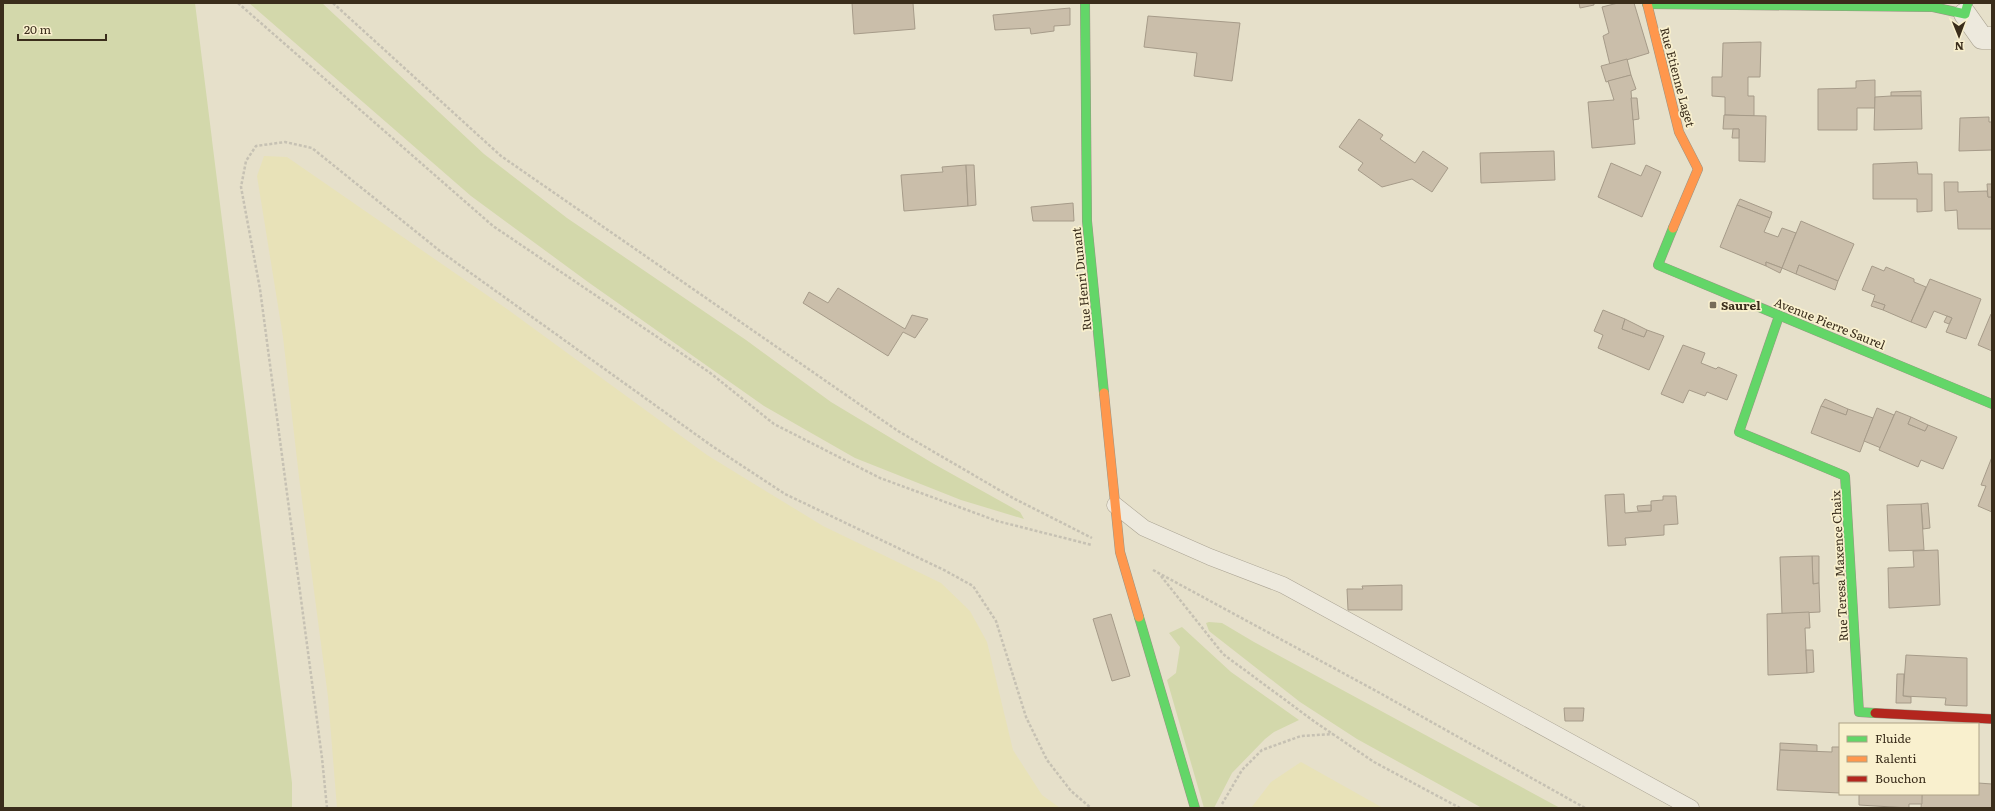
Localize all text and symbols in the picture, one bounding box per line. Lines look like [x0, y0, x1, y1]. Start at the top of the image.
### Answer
scale bar [18, 16, 106, 42]
north arrow [1939, 16, 1979, 56]
text: 20 m [24, 20, 51, 38]
street label: Rue Etienne Laget [1656, 25, 1700, 129]
text: N [1954, 39, 1964, 55]
street label: Rue Henri Dunant [1067, 226, 1095, 332]
street label: Avenue Pierre Saurel [1772, 293, 1888, 353]
place label: Saurel [1721, 296, 1761, 314]
marker: Saurel [1708, 300, 1718, 310]
street label: Rue Teresa Maxence Chaix [1826, 490, 1852, 642]
legend [1839, 723, 1979, 795]
text: Fluide [1875, 729, 1911, 747]
text: Ralenti [1875, 749, 1916, 767]
text: Bouchon [1875, 769, 1926, 787]

